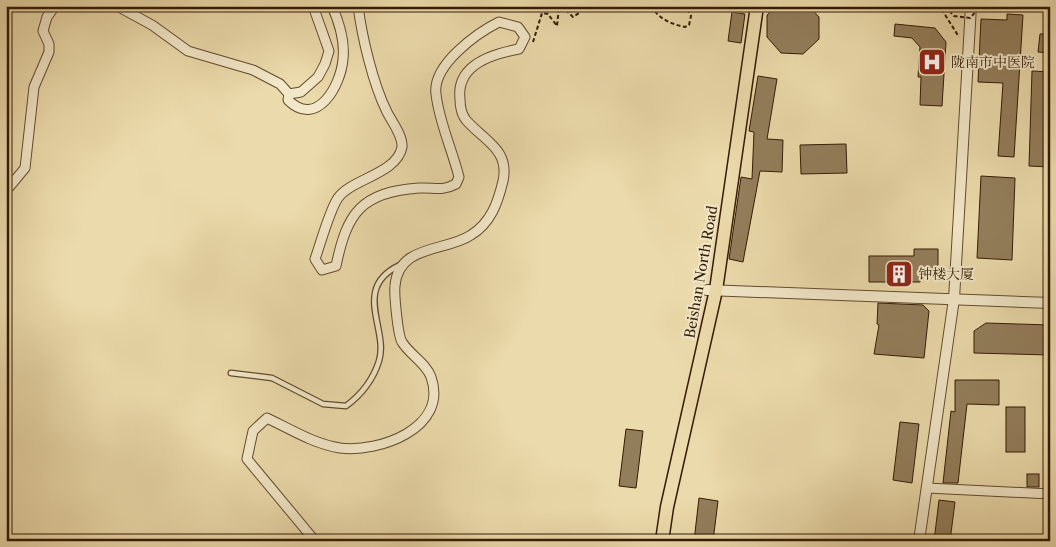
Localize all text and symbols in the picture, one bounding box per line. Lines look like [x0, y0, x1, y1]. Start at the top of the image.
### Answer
hospital icon: 陇南市中医院 [917, 47, 947, 77]
place label: 陇南市中医院 [951, 53, 1035, 71]
street label: Beishan North Road [680, 204, 722, 340]
building icon: 钟楼大厦 [884, 259, 914, 289]
place label: 钟楼大厦 [918, 265, 974, 283]

